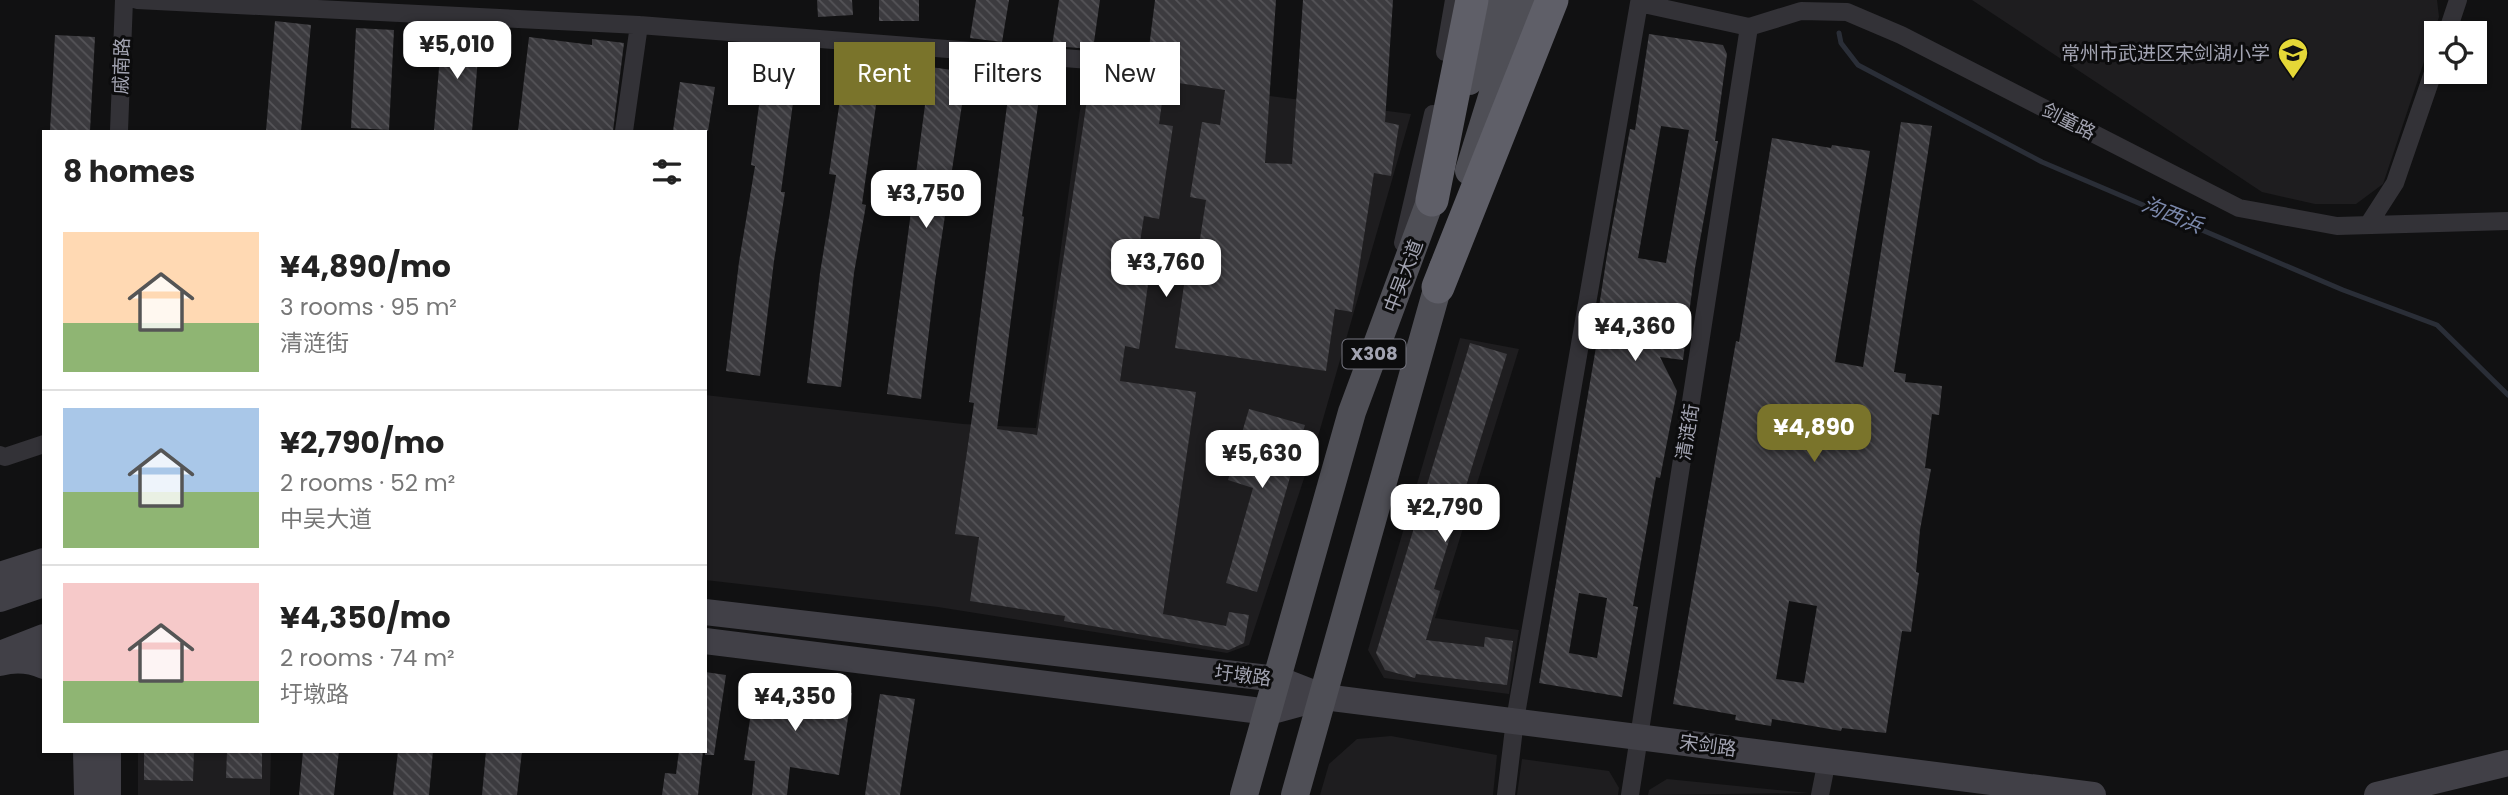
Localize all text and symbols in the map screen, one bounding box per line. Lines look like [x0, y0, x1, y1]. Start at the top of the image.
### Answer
map controls [2424, 21, 2487, 84]
button: locate [2424, 21, 2487, 84]
pin: ¥5,010 [400, 22, 514, 81]
text: ¥5,010 [419, 28, 495, 60]
school or university icon: 常州市武进区宋剑湖小学 [2276, 36, 2310, 80]
street label: 戚南路 [107, 37, 136, 95]
place label: 常州市武进区宋剑湖小学 [2061, 40, 2270, 67]
chip: Buy [728, 42, 820, 105]
chip: Rent [834, 42, 935, 105]
chip: Filters [949, 42, 1066, 105]
chip: New [1080, 42, 1180, 105]
street label: 剑童路 [2037, 96, 2100, 146]
text: 8 homes [63, 150, 195, 193]
icon: filters [648, 153, 686, 191]
pin: ¥3,750 [869, 170, 983, 230]
text: ¥3,750 [887, 177, 965, 209]
water label: 沟西浜 [2138, 189, 2209, 241]
street label: 中吴大道 [1377, 236, 1430, 317]
pin: ¥3,760 [1109, 240, 1223, 299]
text: ¥4,890/mo [280, 245, 451, 288]
text: ¥3,760 [1127, 246, 1205, 278]
icon: home [119, 260, 203, 344]
text: 3 rooms · 95 m² [280, 291, 457, 323]
pin: ¥4,360 [1578, 304, 1692, 363]
text: ¥4,360 [1594, 310, 1676, 342]
text: 清涟街 [280, 327, 349, 359]
road number: X308 [1342, 340, 1406, 368]
street label: 清涟街 [1670, 402, 1705, 462]
pin: ¥4,890 [1757, 405, 1871, 464]
text: ¥4,890 [1773, 411, 1855, 443]
text: ¥2,790/mo [280, 421, 444, 464]
pin: ¥5,630 [1205, 430, 1319, 490]
icon: home [119, 436, 203, 520]
text: ¥5,630 [1222, 437, 1302, 469]
text: 2 rooms · 52 m² [280, 467, 455, 499]
pin: ¥2,790 [1388, 484, 1502, 544]
text: ¥2,790 [1407, 491, 1483, 523]
text: 中吴大道 [280, 503, 372, 535]
text: ¥4,350/mo [280, 596, 451, 639]
icon: home [119, 611, 203, 695]
text: 2 rooms · 74 m² [280, 642, 455, 674]
street label: 圩墩路 [1213, 659, 1273, 692]
pin: ¥4,350 [738, 674, 852, 733]
text: 圩墩路 [280, 678, 349, 710]
text: ¥4,350 [754, 680, 836, 712]
street label: 宋剑路 [1678, 728, 1738, 763]

